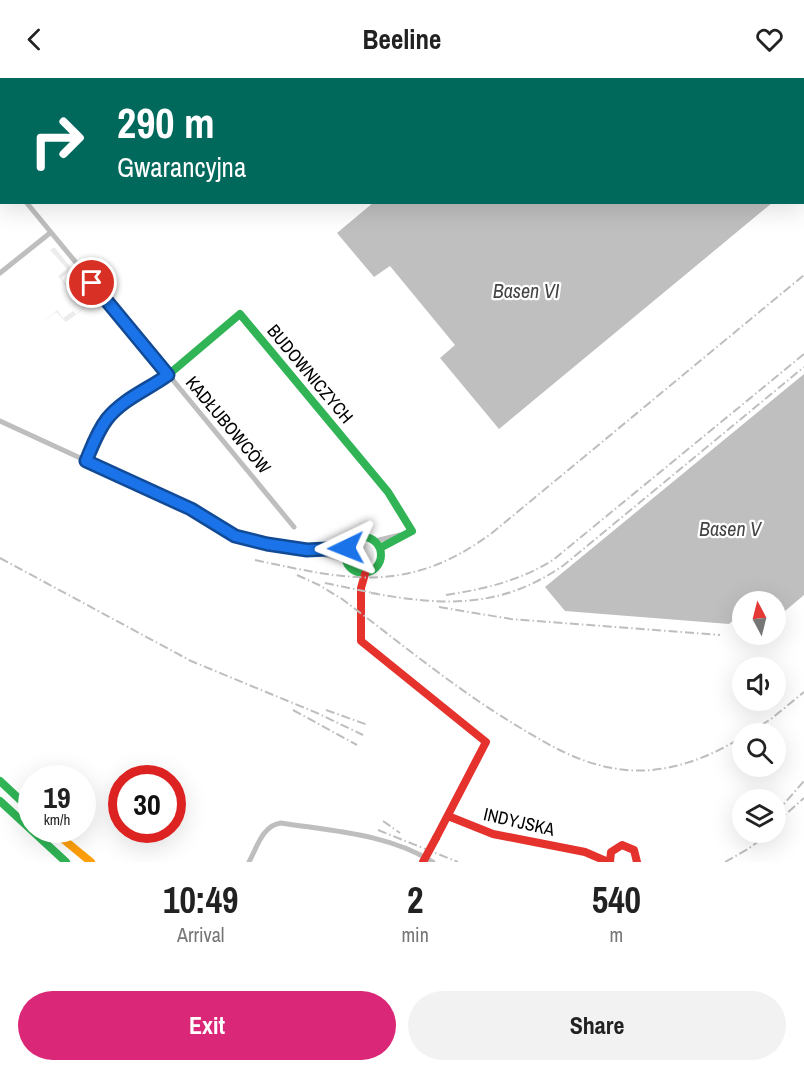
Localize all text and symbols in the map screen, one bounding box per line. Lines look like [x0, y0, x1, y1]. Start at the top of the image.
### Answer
text: Beeline [363, 21, 441, 57]
icon: back [18, 23, 51, 56]
icon: heart [753, 23, 786, 56]
text: 290 m [117, 95, 215, 151]
icon: right [18, 102, 96, 180]
text: Gwarancyjna [117, 149, 246, 185]
pin [66, 257, 117, 308]
icon: arrive [75, 266, 108, 299]
water label: Basen VI [493, 277, 560, 304]
street label: BUDOWNICZYCH [262, 319, 359, 429]
street label: KADŁUBOWCÓW [180, 370, 277, 479]
water label: Basen V [699, 515, 763, 542]
position arrow [314, 516, 378, 580]
north arrow [732, 591, 786, 645]
map controls [732, 591, 786, 843]
button: sound [732, 657, 786, 711]
button: search [732, 723, 786, 777]
speed limit sign: 30 [108, 765, 186, 843]
text: 19 [43, 777, 71, 817]
button: layers [732, 789, 786, 843]
street label: INDYJSKA [481, 801, 557, 842]
text: km/h [44, 809, 70, 830]
text: 10:49 [163, 876, 238, 924]
text: 2 [407, 876, 423, 924]
text: 540 [592, 876, 641, 924]
text: Arrival [177, 921, 224, 948]
text: min [401, 921, 429, 948]
text: m [610, 921, 623, 948]
button: Exit [18, 991, 396, 1060]
button: Share [408, 991, 786, 1060]

